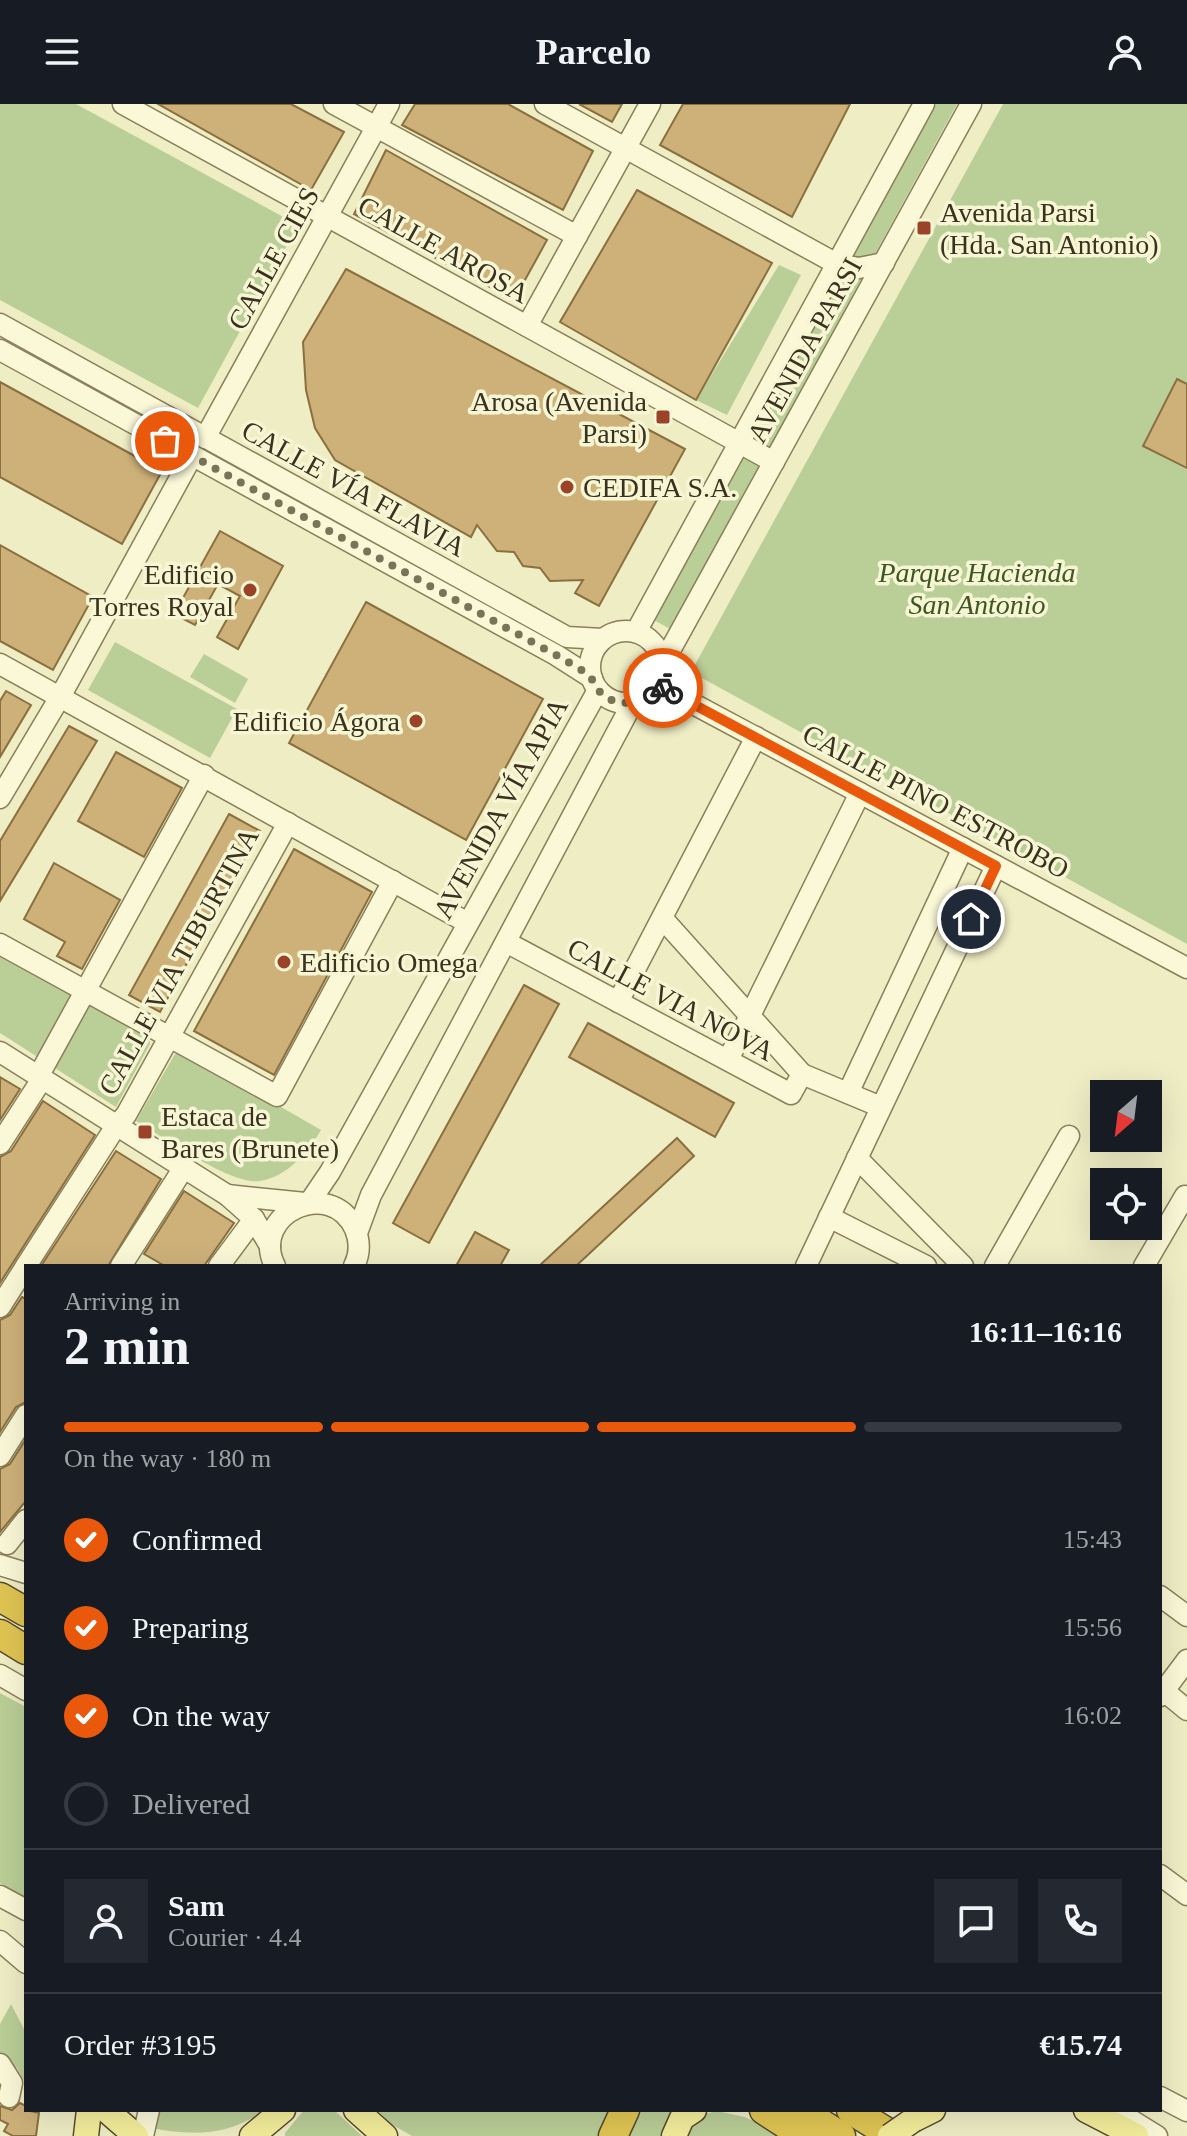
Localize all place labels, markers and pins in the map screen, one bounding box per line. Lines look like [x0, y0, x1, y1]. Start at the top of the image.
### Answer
place label: Avenida Parsi (Hda. San Antonio) [940, 197, 1159, 260]
marker: Avenida Parsi (Hda. San Antonio) [915, 219, 933, 237]
place label: Arosa (Avenida Parsi) [471, 386, 648, 449]
pin [131, 407, 199, 475]
marker: Arosa (Avenida Parsi) [654, 408, 672, 426]
place label: CEDIFA S.A. [583, 472, 737, 503]
marker: CEDIFA S.A. [558, 478, 576, 496]
place label: Edificio Torres Royal [89, 559, 234, 622]
marker: Edificio Torres Royal [241, 581, 259, 599]
place label: Edificio Ágora [233, 706, 401, 737]
marker: Edificio Ágora [407, 712, 425, 730]
pin [937, 885, 1005, 953]
place label: Edificio Omega [300, 947, 479, 978]
marker: Edificio Omega [275, 953, 293, 971]
place label: Estaca de Bares (Brunete) [161, 1101, 339, 1164]
marker: Estaca de Bares (Brunete) [136, 1123, 154, 1141]

